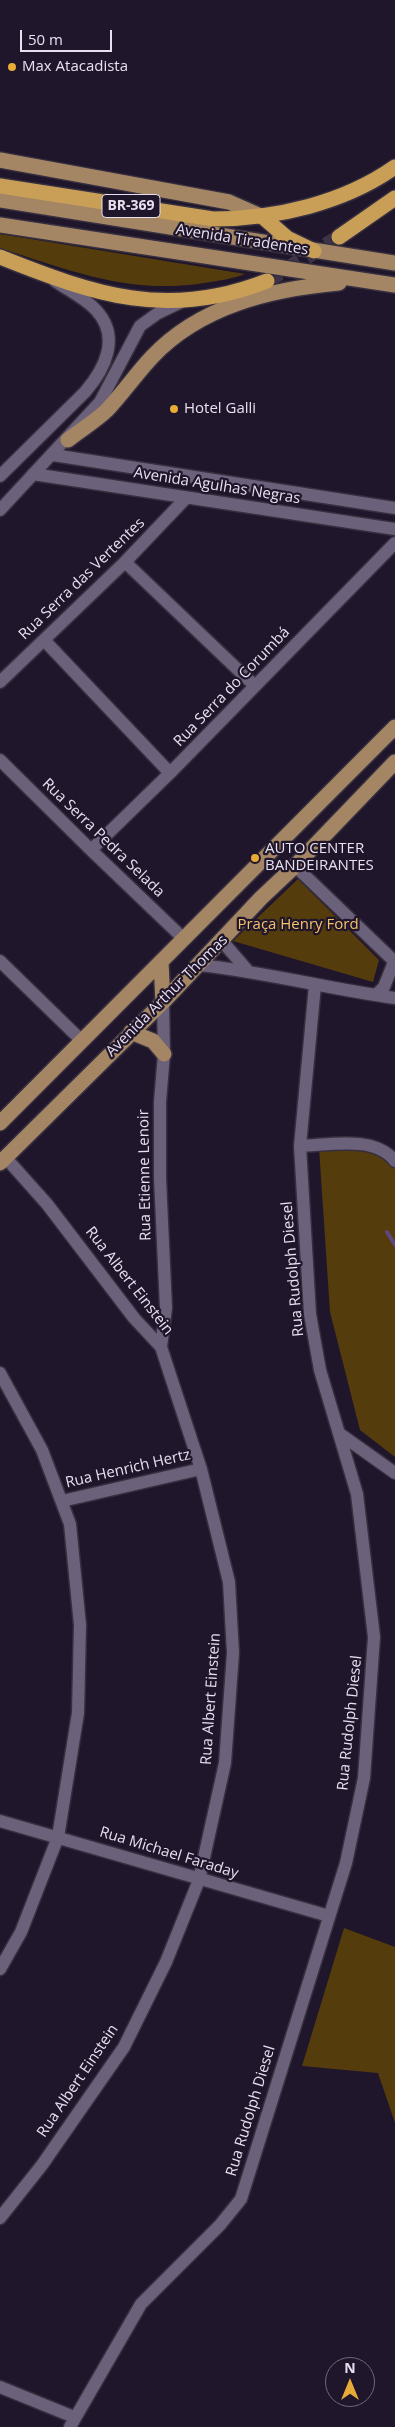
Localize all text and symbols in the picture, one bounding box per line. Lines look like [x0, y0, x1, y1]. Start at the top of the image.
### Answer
scale bar [22, 20, 115, 52]
text: 50 m [28, 29, 63, 49]
place label: Max Atacadista [22, 58, 128, 76]
marker: Max Atacadista [6, 61, 18, 73]
road number: BR-369 [102, 195, 160, 218]
street label: Avenida Tiradentes [174, 221, 310, 259]
place label: Hotel Galli [184, 400, 256, 418]
marker: Hotel Galli [168, 403, 180, 415]
street label: Avenida Agulhas Negras [132, 464, 302, 508]
street label: Rua Serra das Vertentes [15, 514, 149, 644]
street label: Rua Serra do Corumbá [170, 624, 294, 750]
street label: Rua Serra Pedra Selada [38, 775, 168, 901]
place label: AUTO CENTER BANDEIRANTES [265, 840, 374, 875]
marker: AUTO CENTER BANDEIRANTES [249, 852, 261, 864]
park label: Praça Henry Ford [237, 916, 359, 934]
street label: Avenida Arthur Thomas [102, 931, 232, 1061]
street label: Rua Etienne Lenoir [135, 1109, 155, 1241]
street label: Rua Rudolph Diesel [278, 1201, 308, 1337]
street label: Rua Albert Einstein [81, 1223, 177, 1339]
street label: Rua Henrich Hertz [64, 1446, 192, 1492]
street label: Rua Albert Einstein [197, 1632, 225, 1766]
street label: Rua Rudolph Diesel [334, 1655, 366, 1791]
street label: Rua Michael Faraday [97, 1823, 241, 1883]
street label: Rua Albert Einstein [34, 2021, 122, 2141]
street label: Rua Rudolph Diesel [223, 2043, 279, 2179]
north arrow [325, 2357, 375, 2407]
text: N [344, 2358, 356, 2377]

